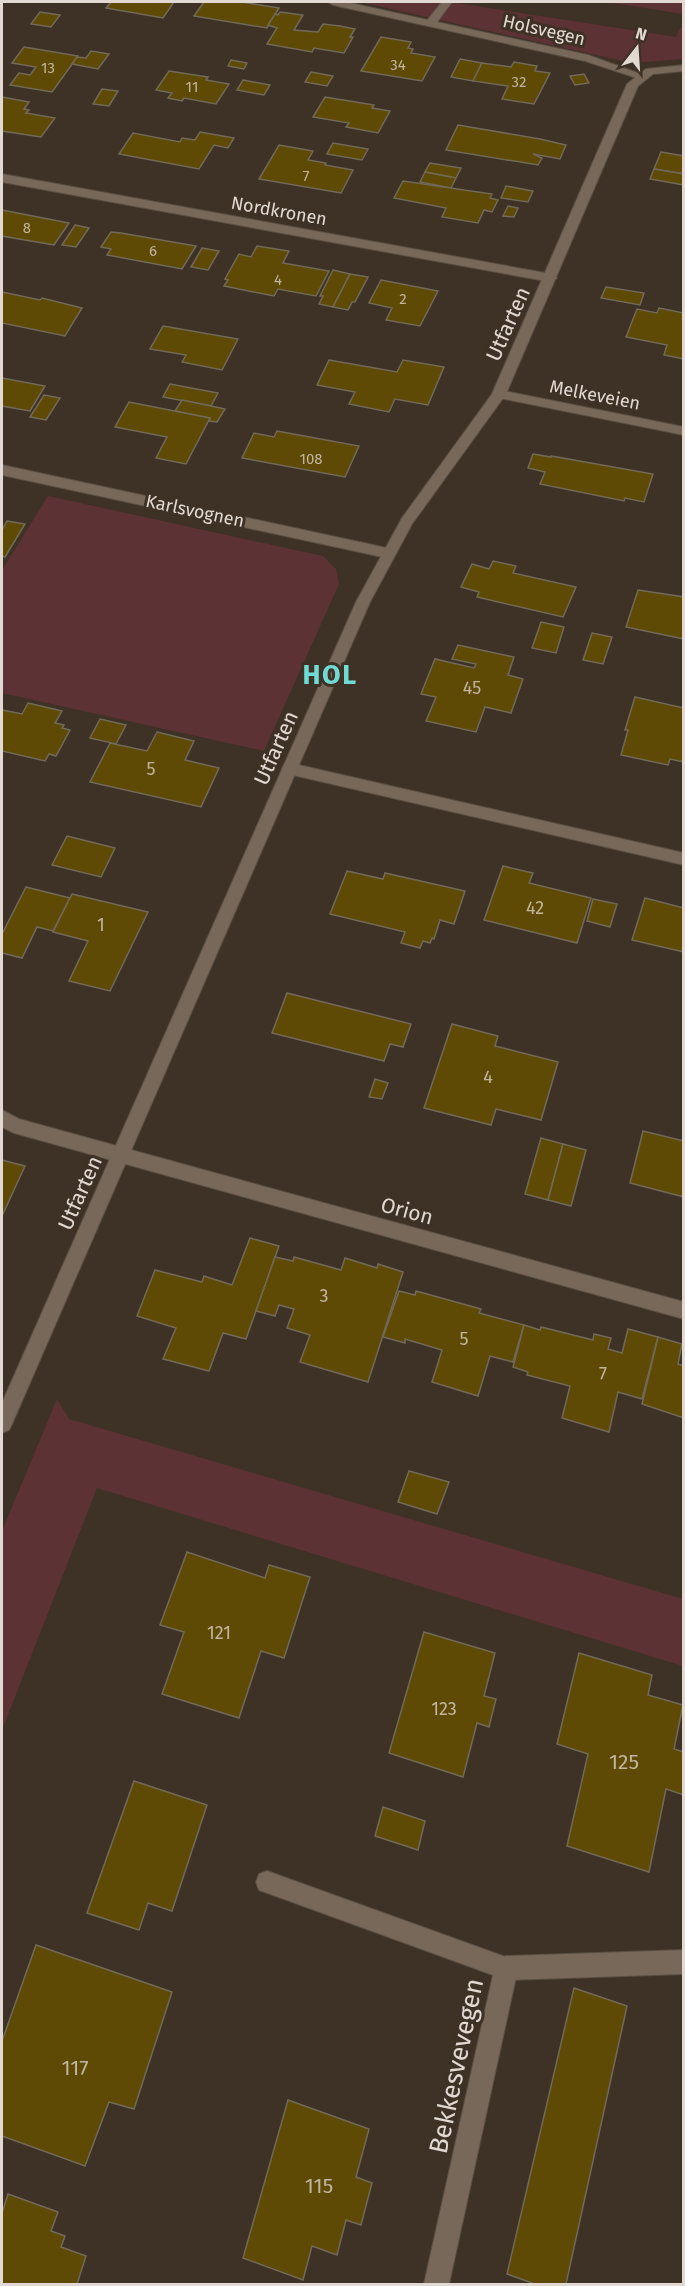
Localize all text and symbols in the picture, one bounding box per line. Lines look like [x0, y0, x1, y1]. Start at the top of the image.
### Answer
street label: Holsvegen [501, 10, 587, 50]
north arrow [607, 18, 667, 78]
text: N [633, 23, 649, 45]
house number: 34 [390, 56, 406, 74]
house number: 13 [41, 59, 55, 77]
house number: 32 [512, 73, 526, 91]
house number: 11 [186, 78, 198, 96]
house number: 7 [303, 167, 310, 185]
street label: Nordkronen [229, 192, 329, 230]
house number: 8 [23, 219, 31, 237]
house number: 6 [149, 242, 157, 260]
house number: 4 [274, 271, 282, 289]
street label: Utfarten [480, 283, 536, 365]
house number: 2 [399, 290, 407, 308]
street label: Melkeveien [548, 375, 642, 415]
house number: 108 [299, 450, 323, 468]
street label: Karlsvognen [144, 490, 246, 532]
district label: HOL [303, 659, 358, 691]
house number: 45 [463, 677, 481, 699]
street label: Utfarten [248, 707, 304, 789]
house number: 5 [146, 758, 156, 780]
house number: 42 [526, 897, 544, 919]
house number: 1 [97, 914, 105, 936]
house number: 4 [483, 1066, 493, 1088]
street label: Utfarten [52, 1152, 108, 1234]
street label: Orion [378, 1192, 436, 1230]
house number: 3 [320, 1285, 328, 1307]
house number: 5 [459, 1328, 469, 1350]
house number: 7 [599, 1363, 607, 1385]
house number: 121 [207, 1622, 231, 1644]
house number: 123 [431, 1698, 457, 1720]
house number: 125 [609, 1749, 639, 1775]
street label: Bekkesvevegen [423, 1976, 490, 2157]
house number: 117 [61, 2055, 89, 2081]
house number: 115 [305, 2173, 333, 2199]

